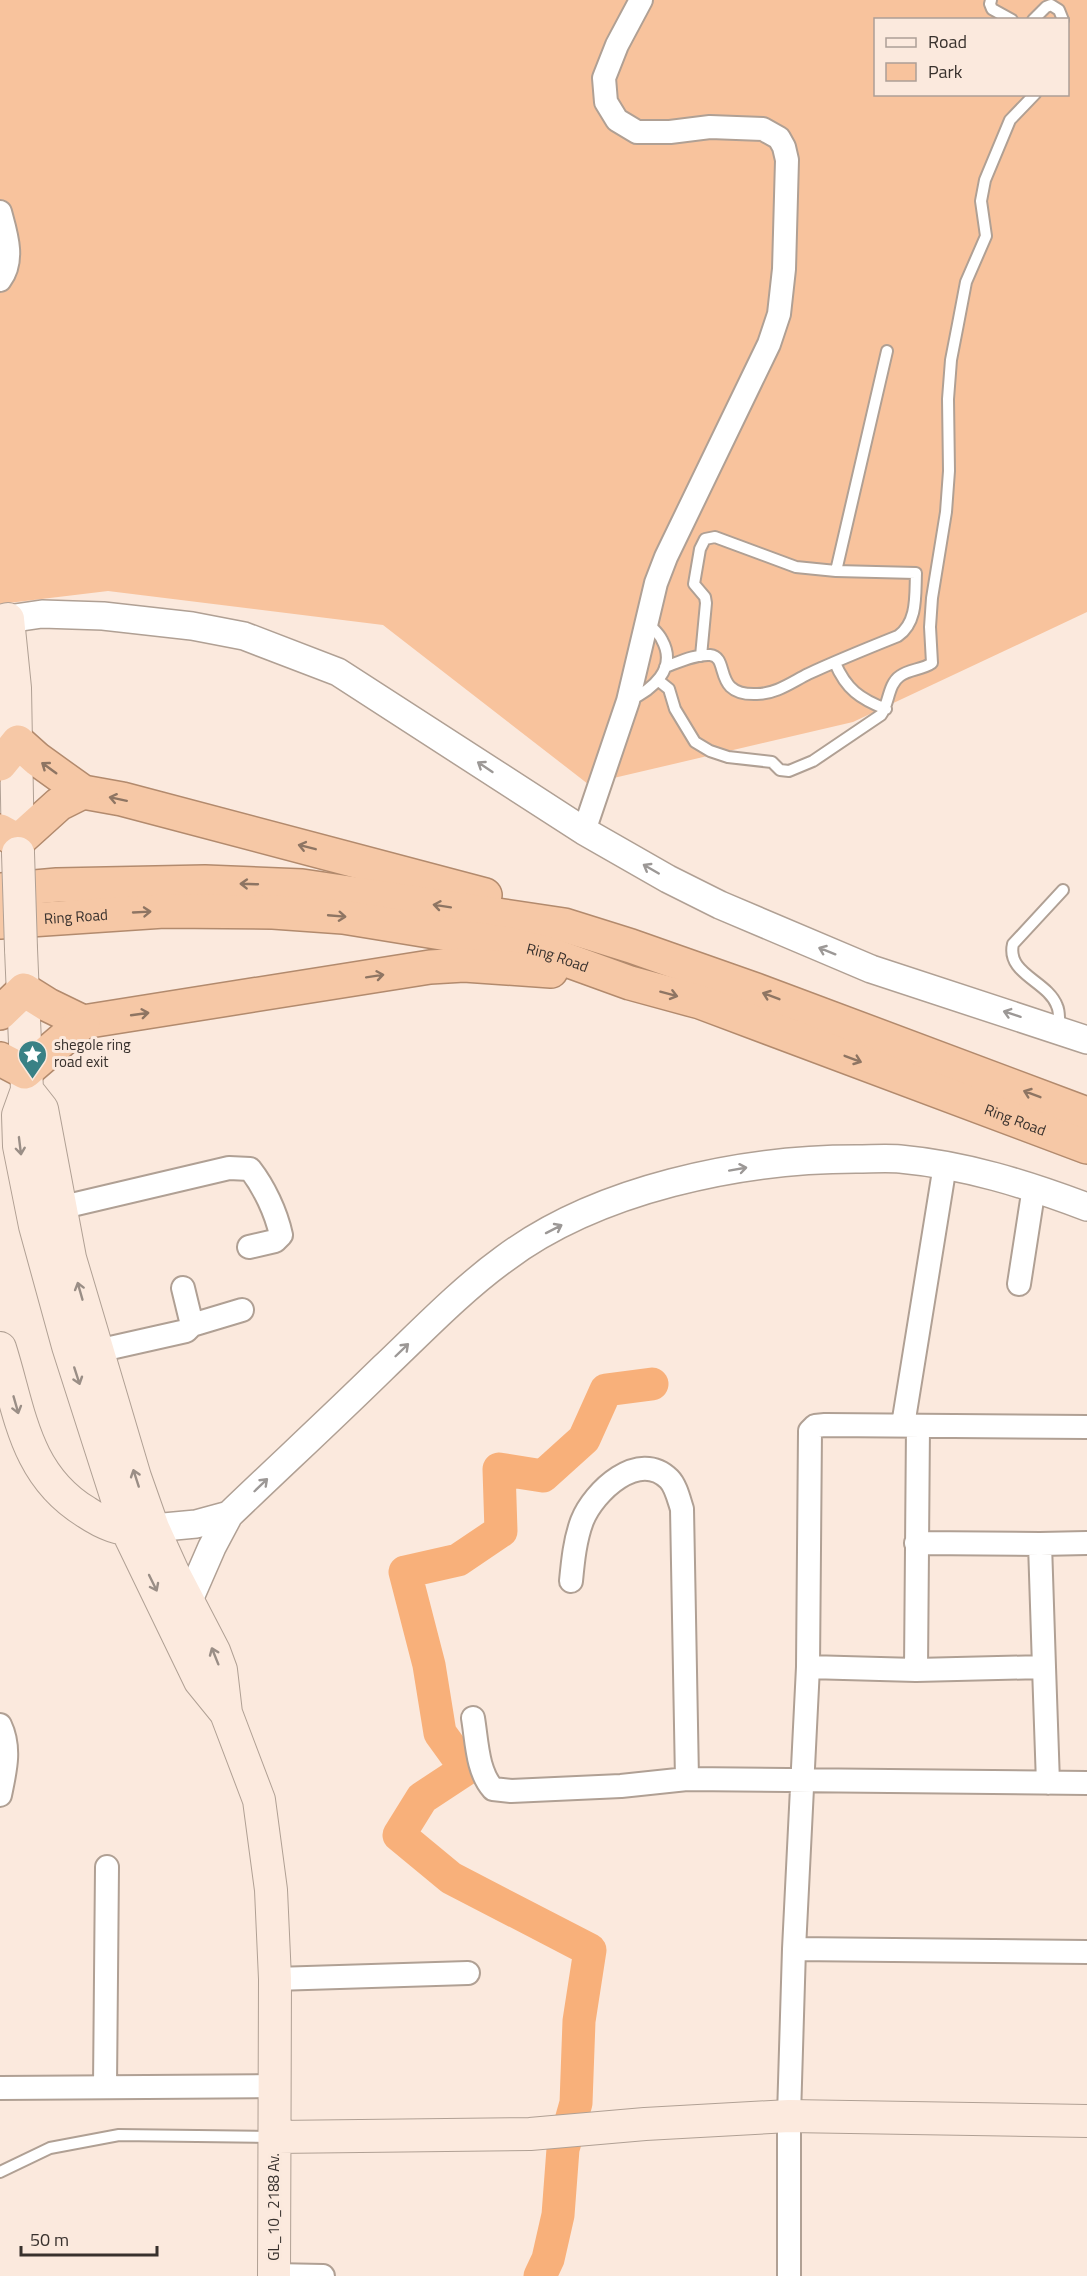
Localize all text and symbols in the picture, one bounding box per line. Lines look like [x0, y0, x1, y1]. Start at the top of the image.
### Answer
legend [874, 18, 1069, 96]
text: Road [928, 28, 967, 55]
text: Park [928, 58, 963, 85]
one-way arrow [477, 761, 493, 773]
one-way arrow [42, 762, 58, 775]
one-way arrow [109, 793, 129, 804]
one-way arrow [298, 840, 317, 852]
one-way arrow [643, 863, 660, 875]
one-way arrow [239, 878, 259, 889]
one-way arrow [433, 900, 453, 911]
street label: Ring Road [43, 903, 109, 930]
one-way arrow [132, 906, 152, 917]
one-way arrow [326, 911, 346, 922]
street label: Ring Road [524, 937, 592, 978]
one-way arrow [819, 945, 837, 956]
one-way arrow [364, 971, 384, 982]
one-way arrow [659, 988, 678, 1000]
one-way arrow [762, 989, 781, 1000]
one-way arrow [130, 1008, 150, 1019]
one-way arrow [1003, 1008, 1022, 1019]
place label: shegole ring road exit [54, 1033, 131, 1073]
place icon: shegole ring road exit [17, 1038, 49, 1080]
one-way arrow [843, 1054, 861, 1065]
one-way arrow [1023, 1088, 1042, 1099]
street label: Ring Road [981, 1098, 1049, 1142]
one-way arrow [15, 1136, 26, 1156]
one-way arrow [728, 1163, 748, 1174]
one-way arrow [544, 1222, 562, 1234]
one-way arrow [74, 1282, 85, 1301]
one-way arrow [395, 1343, 410, 1357]
one-way arrow [73, 1366, 84, 1385]
one-way arrow [10, 1395, 22, 1414]
one-way arrow [130, 1469, 141, 1488]
one-way arrow [253, 1478, 268, 1492]
one-way arrow [148, 1573, 159, 1591]
one-way arrow [209, 1647, 220, 1666]
street label: GL_10_2188 Av. [262, 2153, 285, 2261]
scale bar [21, 2219, 158, 2257]
text: 50 m [30, 2226, 69, 2253]

